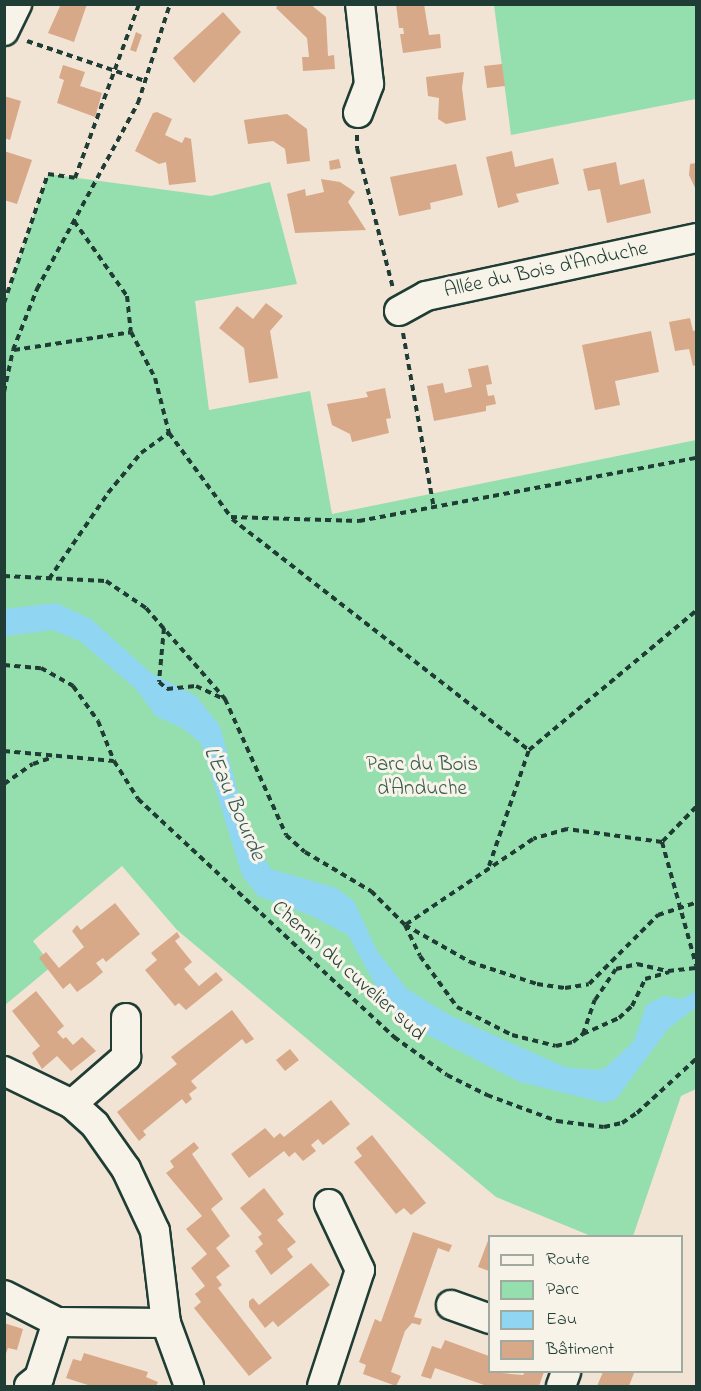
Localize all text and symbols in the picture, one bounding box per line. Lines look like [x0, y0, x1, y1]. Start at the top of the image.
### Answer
street label: Allée du Bois d'Anduche [442, 236, 650, 304]
water label: L'Eau Bourde [196, 743, 270, 865]
park label: Parc du Bois d'Anduche [366, 752, 478, 802]
street label: Chemin du cuvelier sud [266, 895, 430, 1047]
legend [488, 1235, 683, 1373]
text: Route [546, 1247, 590, 1273]
text: Parc [546, 1277, 579, 1303]
text: Eau [546, 1307, 577, 1333]
text: Bâtiment [546, 1337, 614, 1363]

